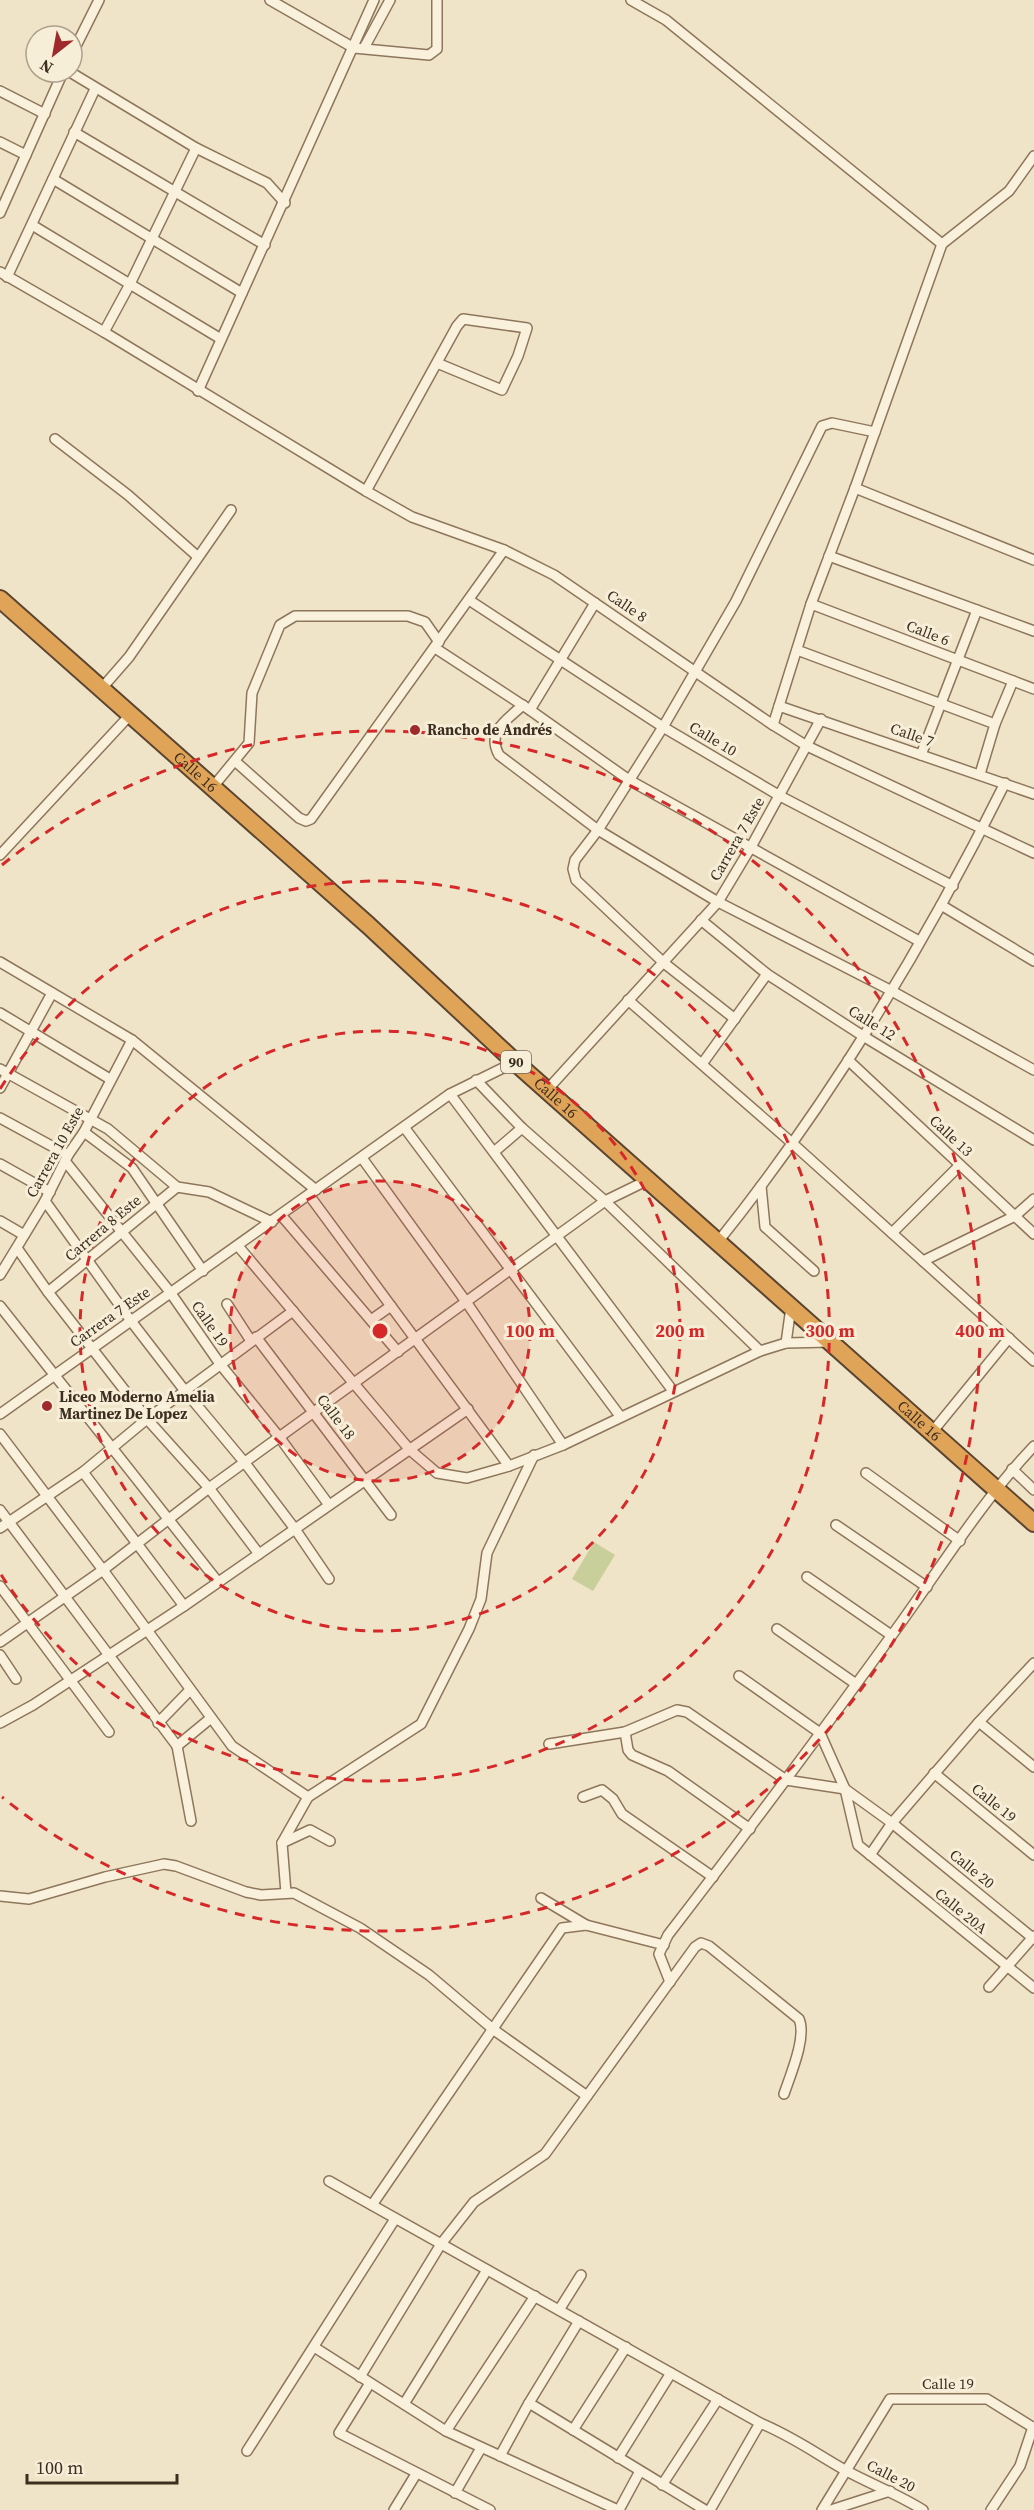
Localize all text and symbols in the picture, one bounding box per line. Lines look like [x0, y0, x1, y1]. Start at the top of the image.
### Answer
north arrow [24, 24, 84, 84]
text: N [35, 54, 57, 79]
street label: Calle 8 [603, 584, 652, 627]
street label: Calle 6 [904, 615, 953, 650]
street label: Calle 10 [685, 716, 741, 761]
street label: Calle 7 [888, 717, 937, 752]
place label: Rancho de Andrés [427, 719, 552, 740]
marker: Rancho de Andrés [408, 723, 422, 737]
street label: Calle 16 [169, 747, 222, 797]
street label: Carrera 7 Este [704, 793, 769, 885]
street label: Calle 12 [845, 1000, 900, 1045]
road number: 90 [501, 1051, 531, 1073]
street label: Calle 16 [530, 1073, 583, 1123]
street label: Carrera 10 Este [21, 1102, 88, 1201]
street label: Calle 13 [925, 1110, 978, 1161]
street label: Carrera 8 Este [60, 1189, 146, 1266]
street label: Carrera 7 Este [65, 1281, 154, 1352]
street label: Calle 19 [187, 1296, 234, 1351]
text: 100 m [505, 1318, 555, 1343]
text: 200 m [655, 1318, 705, 1343]
text: 300 m [805, 1318, 855, 1343]
text: 400 m [955, 1318, 1005, 1343]
centre of rings [370, 1321, 390, 1341]
place label: Liceo Moderno Amelia Martinez De Lopez [59, 1386, 216, 1424]
street label: Calle 18 [312, 1390, 360, 1444]
street label: Calle 16 [893, 1395, 946, 1446]
marker: Liceo Moderno Amelia Martinez De Lopez [40, 1399, 54, 1413]
street label: Calle 19 [967, 1778, 1021, 1827]
street label: Calle 20 [945, 1844, 999, 1893]
street label: Calle 20A [931, 1883, 992, 1938]
street label: Calle 19 [922, 2373, 974, 2394]
scale bar [27, 2447, 177, 2485]
street label: Calle 20 [863, 2454, 919, 2497]
text: 100 m [36, 2455, 83, 2480]

